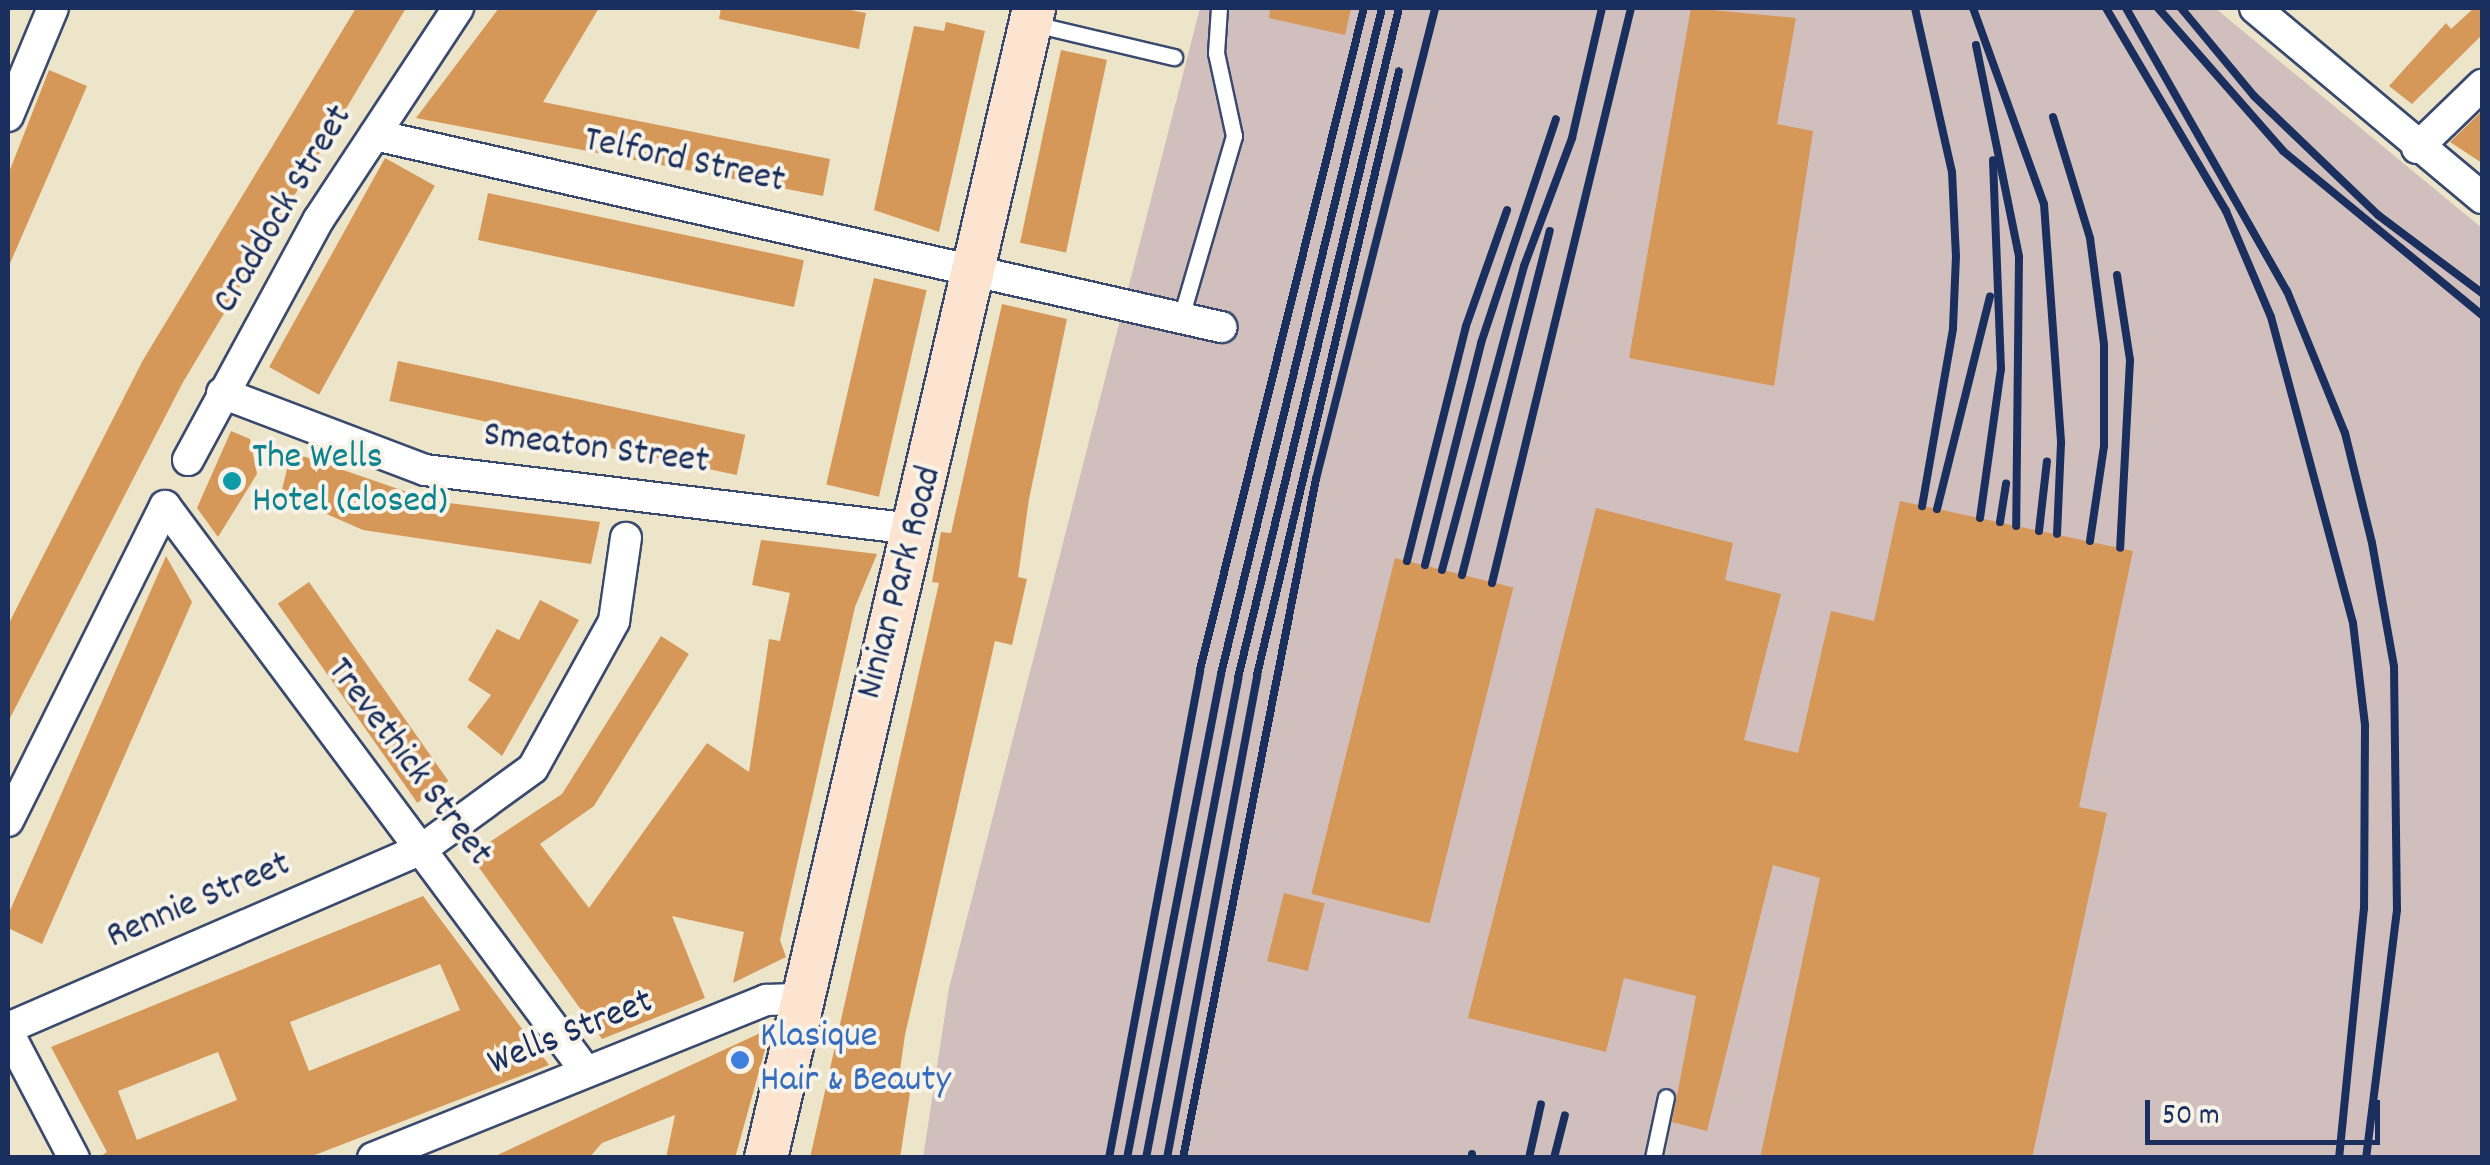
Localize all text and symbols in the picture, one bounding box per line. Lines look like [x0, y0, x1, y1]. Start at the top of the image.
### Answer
street label: Craddock Street [204, 97, 364, 323]
street label: Telford Street [579, 118, 789, 206]
street label: Smeaton Street [481, 414, 711, 486]
place label: The Wells Hotel (closed) [252, 436, 448, 526]
street label: Ninian Park Road [848, 462, 954, 704]
marker: The Wells Hotel (closed) [221, 470, 243, 492]
street label: Trevethick Street [315, 650, 501, 876]
street label: Rennie Street [100, 843, 298, 961]
street label: Wells Street [482, 980, 660, 1088]
place label: Klasique Hair & Beauty [760, 1015, 951, 1104]
marker: Klasique Hair & Beauty [729, 1049, 751, 1071]
scale bar [2150, 1080, 2385, 1142]
text: 50 m [2162, 1096, 2220, 1139]

